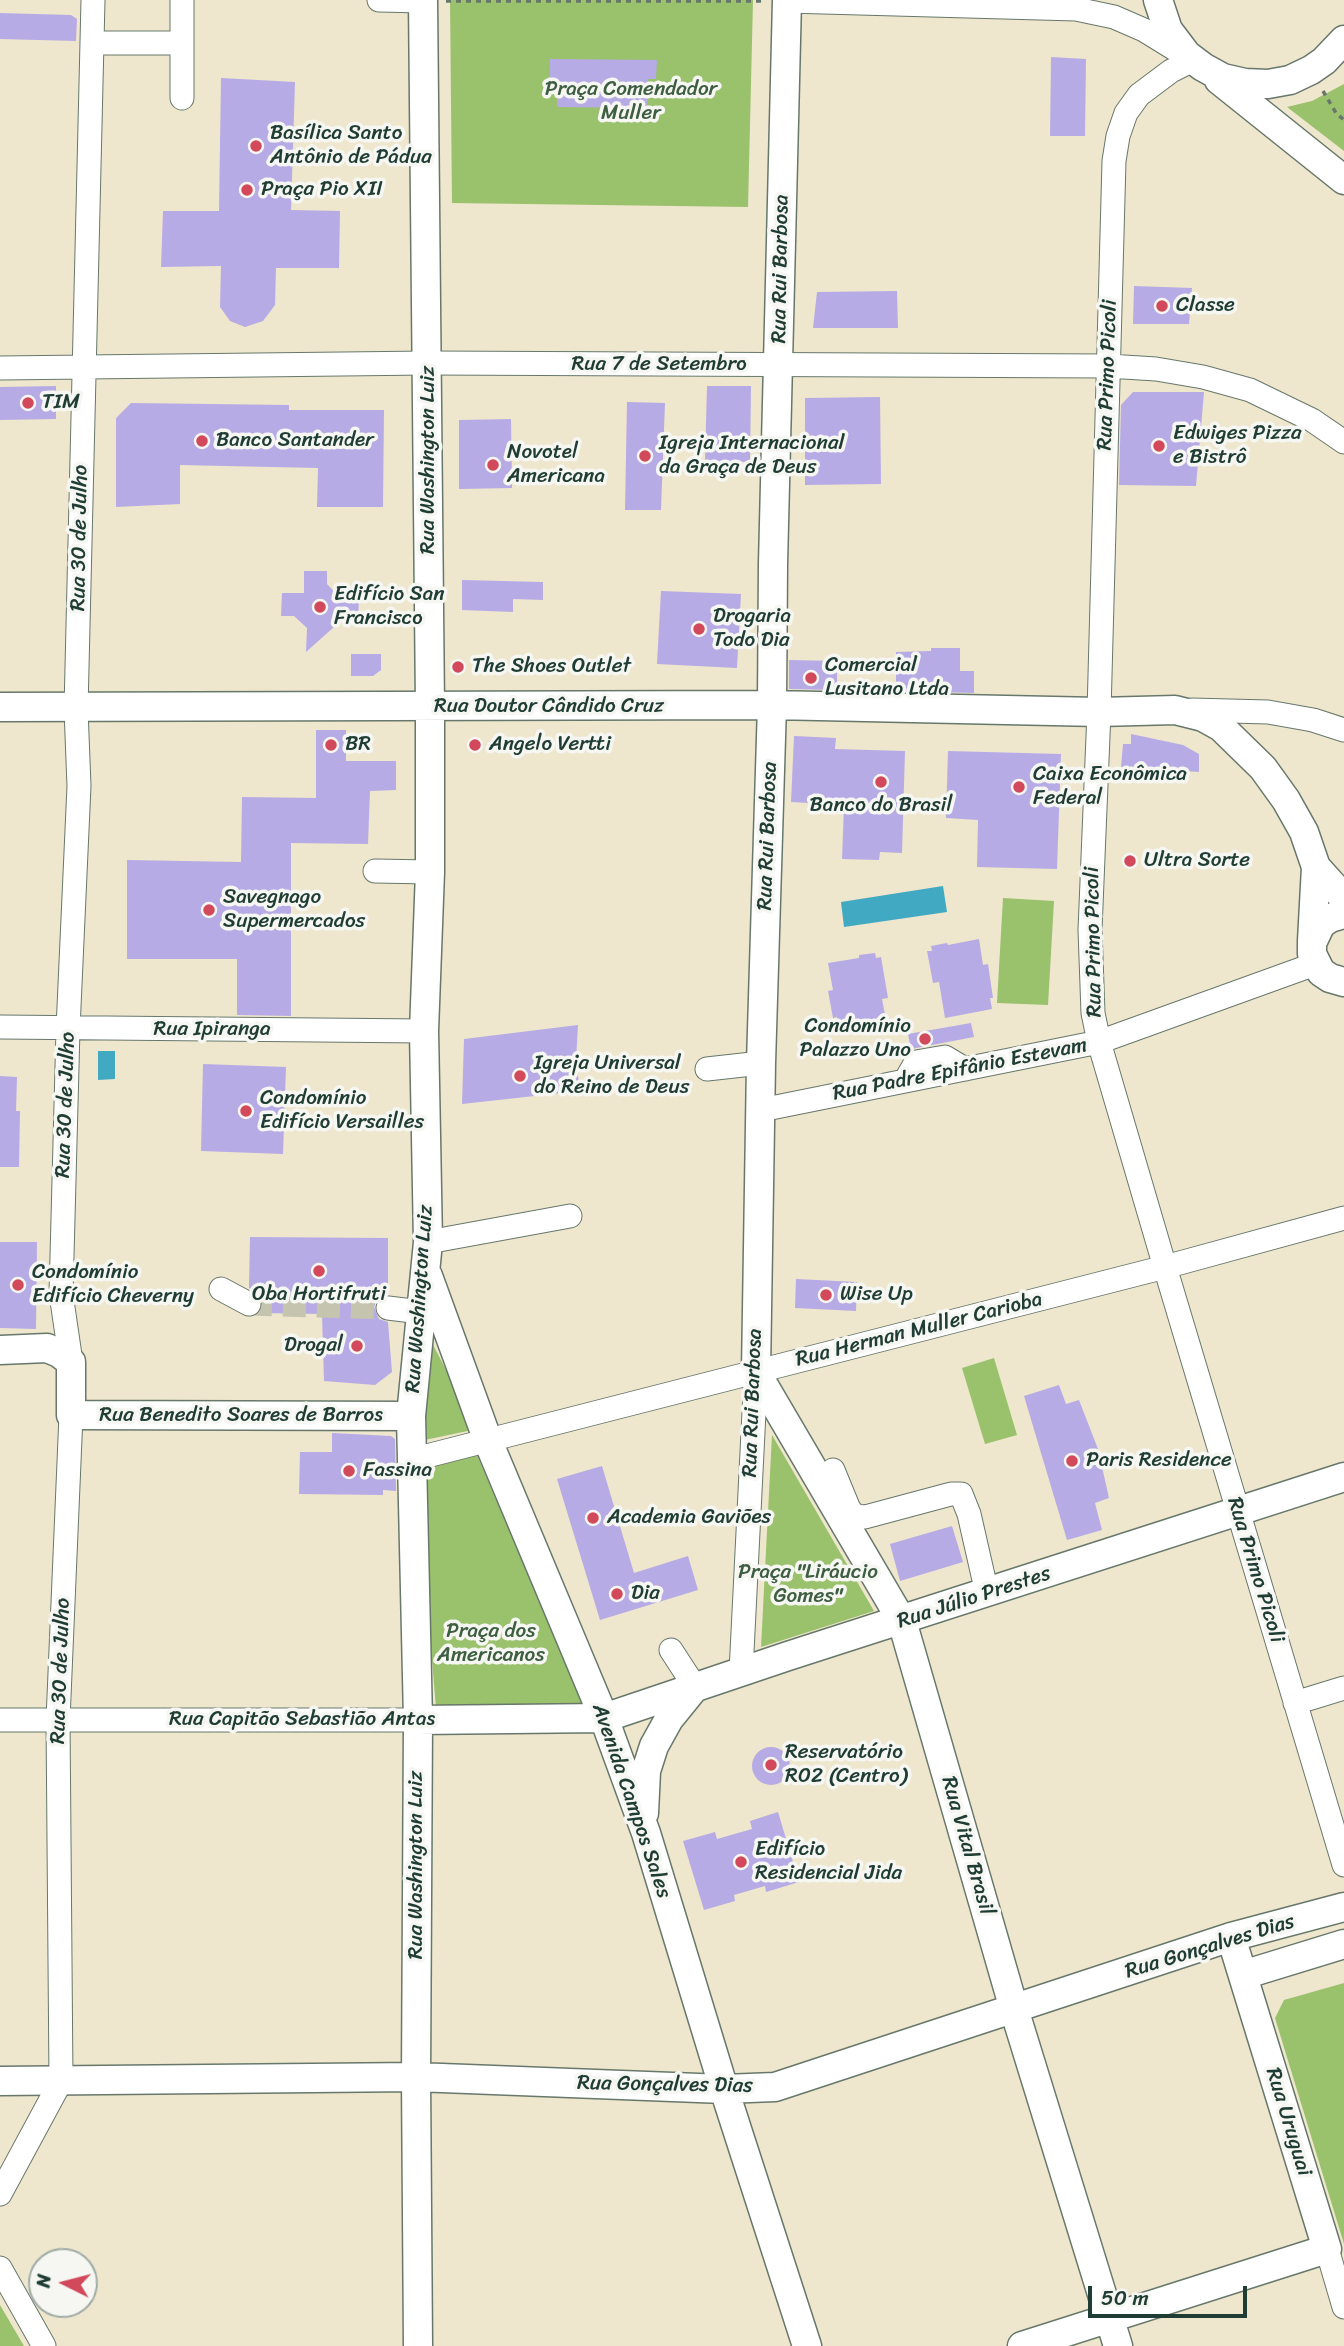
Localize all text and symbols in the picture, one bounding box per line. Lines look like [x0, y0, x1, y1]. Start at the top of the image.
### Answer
park label: Praça Comendador Muller [545, 77, 717, 127]
place label: Basílica Santo Antônio de Pádua [270, 121, 432, 171]
marker: Basílica Santo Antônio de Pádua [248, 138, 264, 154]
place label: Praça Pio XII [261, 177, 383, 203]
marker: Praça Pio XII [239, 182, 255, 198]
street label: Rua Rui Barbosa [767, 194, 795, 344]
place label: Classe [1176, 293, 1235, 319]
marker: Classe [1154, 298, 1170, 314]
street label: Rua Primo Picoli [1093, 299, 1123, 451]
street label: Rua 7 de Setembro [571, 352, 747, 378]
street label: Rua Washington Luiz [416, 366, 442, 554]
place label: TIM [42, 390, 80, 416]
marker: TIM [20, 395, 36, 411]
place label: Edwiges Pizza e Bistrô [1173, 421, 1302, 471]
place label: Banco Santander [216, 428, 374, 454]
place label: Igreja Internacional da Graça de Deus [659, 431, 844, 481]
marker: Banco Santander [194, 433, 210, 449]
marker: Edwiges Pizza e Bistrô [1151, 438, 1167, 454]
place label: Novotel Americana [507, 440, 605, 490]
marker: Igreja Internacional da Graça de Deus [637, 448, 653, 464]
marker: Novotel Americana [485, 457, 501, 473]
street label: Rua 30 de Julho [66, 465, 94, 611]
place label: Edifício San Francisco [334, 582, 445, 632]
marker: Edifício San Francisco [312, 599, 328, 615]
place label: Drogaria Todo Dia [713, 604, 791, 654]
marker: Drogaria Todo Dia [691, 621, 707, 637]
place label: Comercial Lusitano Ltda [825, 653, 949, 703]
place label: The Shoes Outlet [472, 654, 631, 680]
marker: The Shoes Outlet [450, 659, 466, 675]
marker: Comercial Lusitano Ltda [803, 670, 819, 686]
street label: Rua Doutor Cândido Cruz [434, 694, 664, 720]
place label: BR [345, 732, 371, 758]
place label: Angelo Vertti [489, 732, 611, 758]
marker: BR [323, 737, 339, 753]
marker: Angelo Vertti [467, 737, 483, 753]
street label: Rua Rui Barbosa [753, 761, 783, 911]
place label: Caixa Econômica Federal [1033, 762, 1187, 812]
marker: Banco do Brasil [873, 774, 889, 790]
marker: Caixa Econômica Federal [1011, 779, 1027, 795]
place label: Banco do Brasil [810, 793, 952, 819]
place label: Ultra Sorte [1144, 848, 1250, 874]
marker: Ultra Sorte [1122, 853, 1138, 869]
street label: Rua Primo Picoli [1080, 866, 1108, 1018]
place label: Savegnago Supermercados [223, 885, 365, 935]
marker: Savegnago Supermercados [201, 902, 217, 918]
place label: Condomínio Palazzo Uno [799, 1014, 911, 1064]
street label: Rua Ipiranga [154, 1017, 270, 1043]
street label: Rua 30 de Julho [51, 1031, 81, 1179]
marker: Condomínio Palazzo Uno [917, 1031, 933, 1047]
street label: Rua Padre Epifânio Estevam [831, 1033, 1089, 1107]
place label: Igreja Universal do Reino de Deus [534, 1051, 689, 1101]
marker: Igreja Universal do Reino de Deus [512, 1068, 528, 1084]
place label: Condomínio Edifício Versailles [260, 1086, 424, 1136]
marker: Condomínio Edifício Versailles [238, 1103, 254, 1119]
street label: Rua Washington Luiz [401, 1204, 439, 1394]
place label: Condomínio Edifício Cheverny [32, 1260, 194, 1310]
marker: Oba Hortifruti [311, 1263, 327, 1279]
marker: Condomínio Edifício Cheverny [10, 1277, 26, 1293]
place label: Oba Hortifruti [252, 1282, 386, 1308]
place label: Wise Up [840, 1282, 913, 1308]
street label: Rua Herman Muller Carioba [793, 1287, 1045, 1373]
marker: Wise Up [818, 1287, 834, 1303]
street label: Rua Rui Barbosa [738, 1328, 768, 1478]
place label: Drogal [284, 1333, 343, 1359]
marker: Drogal [349, 1338, 365, 1354]
street label: Rua Benedito Soares de Barros [99, 1403, 383, 1429]
place label: Paris Residence [1086, 1448, 1232, 1474]
marker: Paris Residence [1064, 1453, 1080, 1469]
place label: Fassina [363, 1458, 432, 1484]
marker: Fassina [341, 1463, 357, 1479]
street label: Rua Primo Picoli [1221, 1494, 1289, 1646]
place label: Academia Gaviões [607, 1505, 771, 1531]
marker: Academia Gaviões [585, 1510, 601, 1526]
park label: Praça "Liráucio Gomes" [738, 1560, 878, 1610]
street label: Rua Júlio Prestes [894, 1561, 1054, 1635]
place label: Dia [631, 1581, 660, 1607]
marker: Dia [609, 1586, 625, 1602]
street label: Rua 30 de Julho [46, 1597, 76, 1745]
park label: Praça dos Americanos [437, 1619, 545, 1669]
street label: Avenida Campos Sales [586, 1700, 676, 1902]
street label: Rua Capitão Sebastião Antas [169, 1707, 435, 1733]
place label: Reservatório R02 (Centro) [785, 1740, 907, 1790]
marker: Reservatório R02 (Centro) [763, 1757, 779, 1773]
street label: Rua Washington Luiz [404, 1771, 430, 1959]
street label: Rua Vital Brasil [935, 1774, 999, 1918]
place label: Edifício Residencial Jida [755, 1837, 902, 1887]
marker: Edifício Residencial Jida [733, 1854, 749, 1870]
street label: Rua Gonçalves Dias [1122, 1909, 1298, 1985]
street label: Rua Uruguai [1260, 2065, 1316, 2179]
street label: Rua Gonçalves Dias [577, 2071, 753, 2099]
north arrow [28, 2248, 98, 2318]
scale bar [1092, 2272, 1251, 2316]
text: N [27, 2273, 61, 2289]
text: 50 m [1101, 2279, 1149, 2317]

